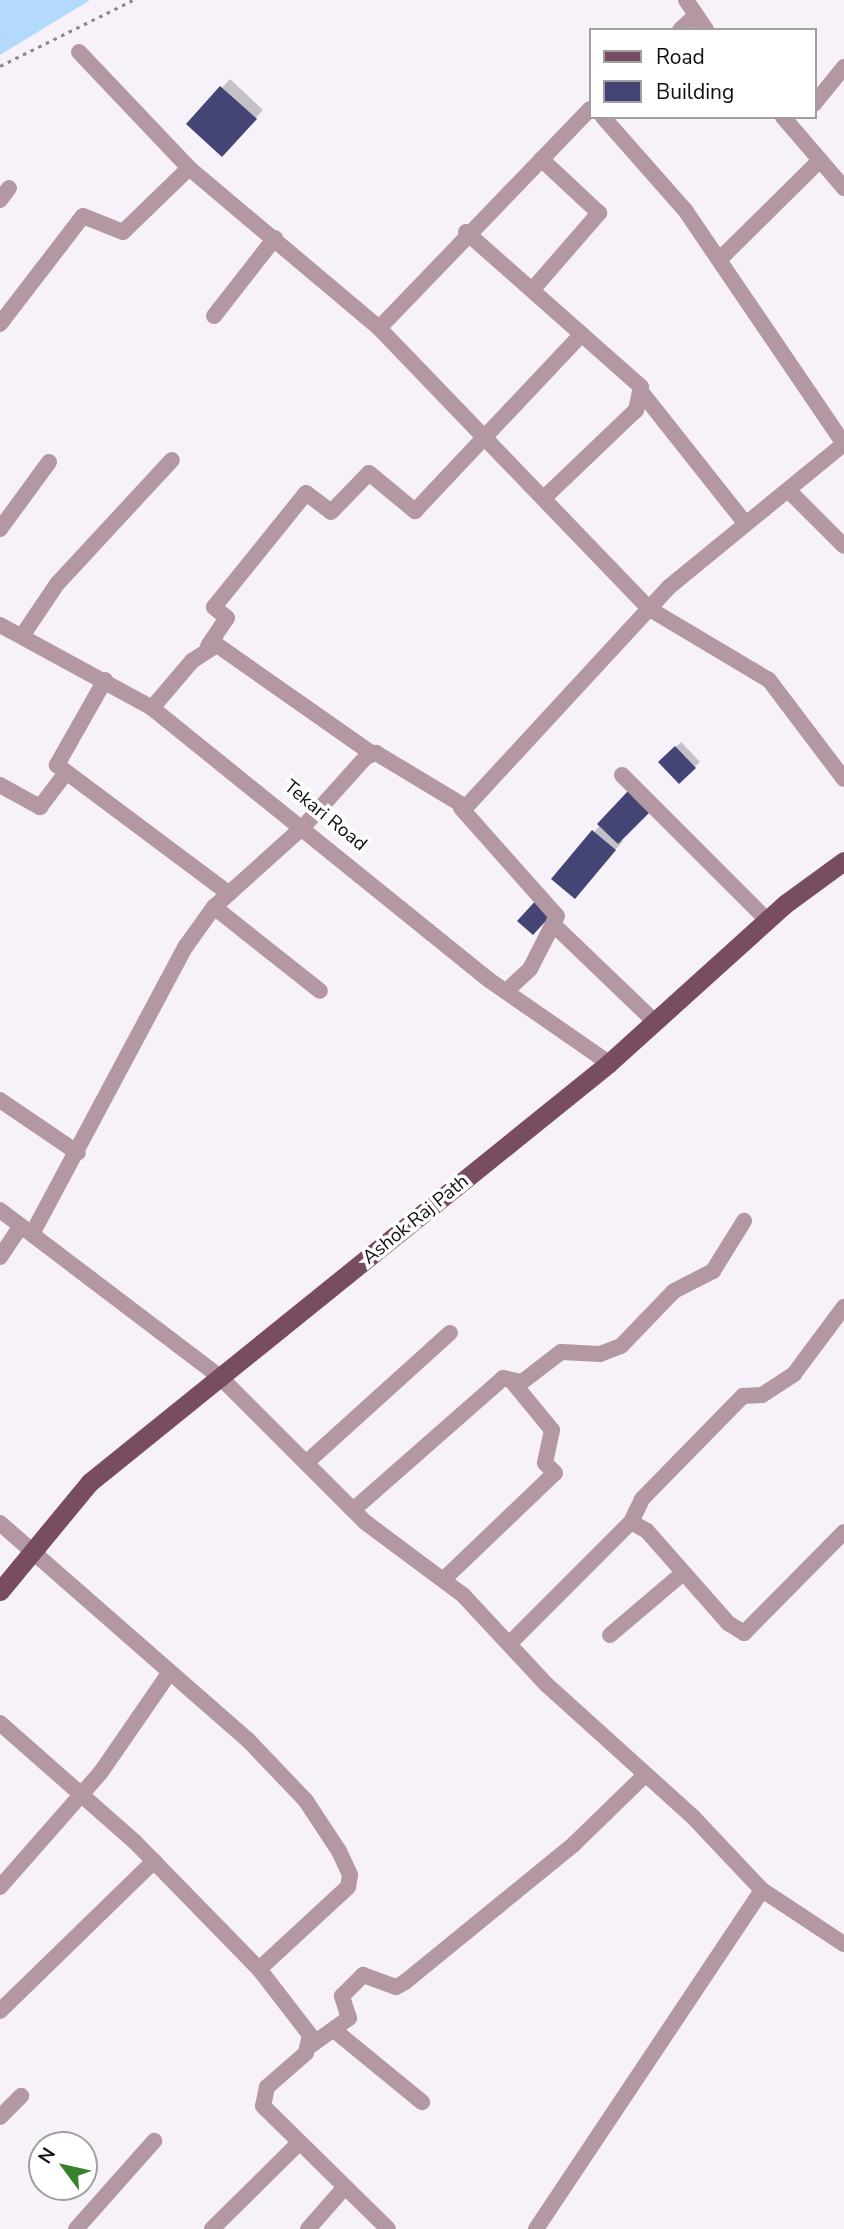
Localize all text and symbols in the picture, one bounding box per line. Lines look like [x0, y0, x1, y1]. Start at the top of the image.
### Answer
legend [588, 28, 816, 119]
text: Road [656, 43, 705, 71]
text: Building [656, 78, 734, 106]
street label: Tekari Road [279, 776, 371, 856]
street label: Ashok Raj Path [358, 1170, 474, 1270]
north arrow [28, 2131, 98, 2201]
text: N [32, 2143, 62, 2169]

